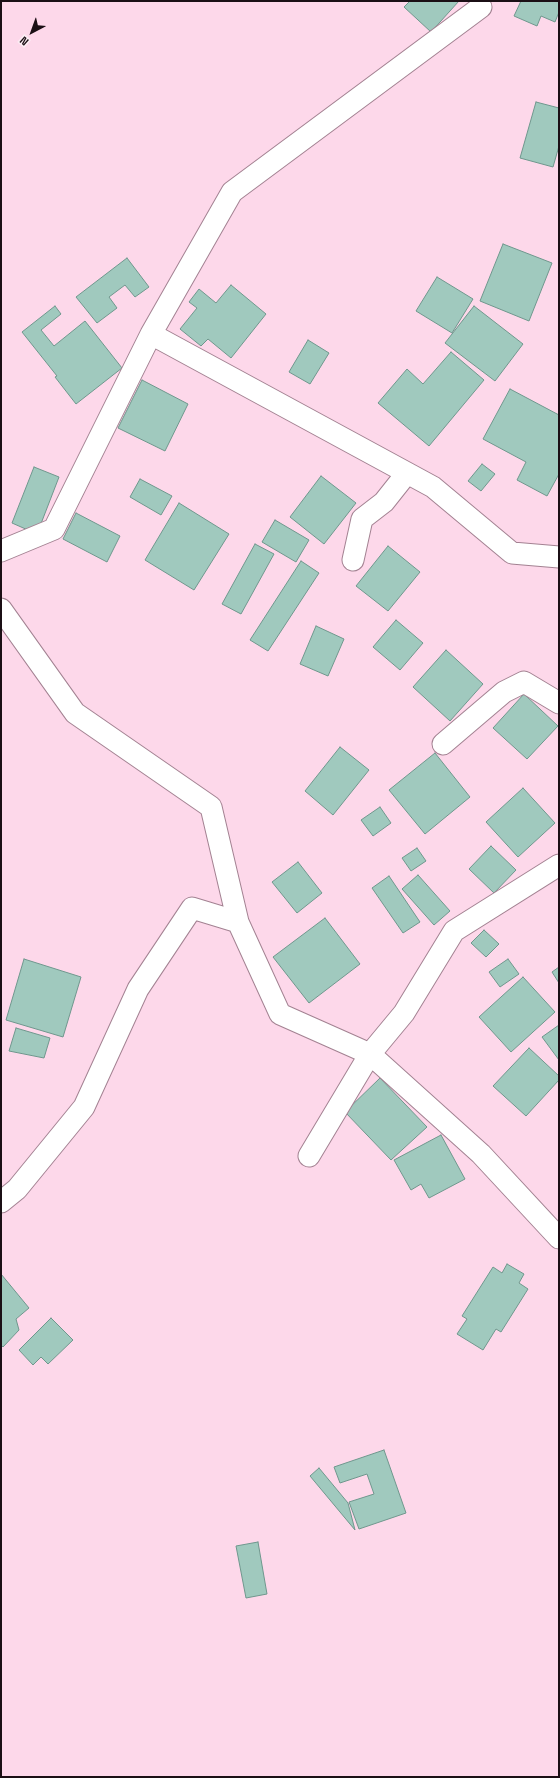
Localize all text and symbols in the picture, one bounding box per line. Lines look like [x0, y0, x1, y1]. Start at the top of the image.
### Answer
north arrow [12, 12, 52, 52]
text: N [17, 33, 32, 49]

